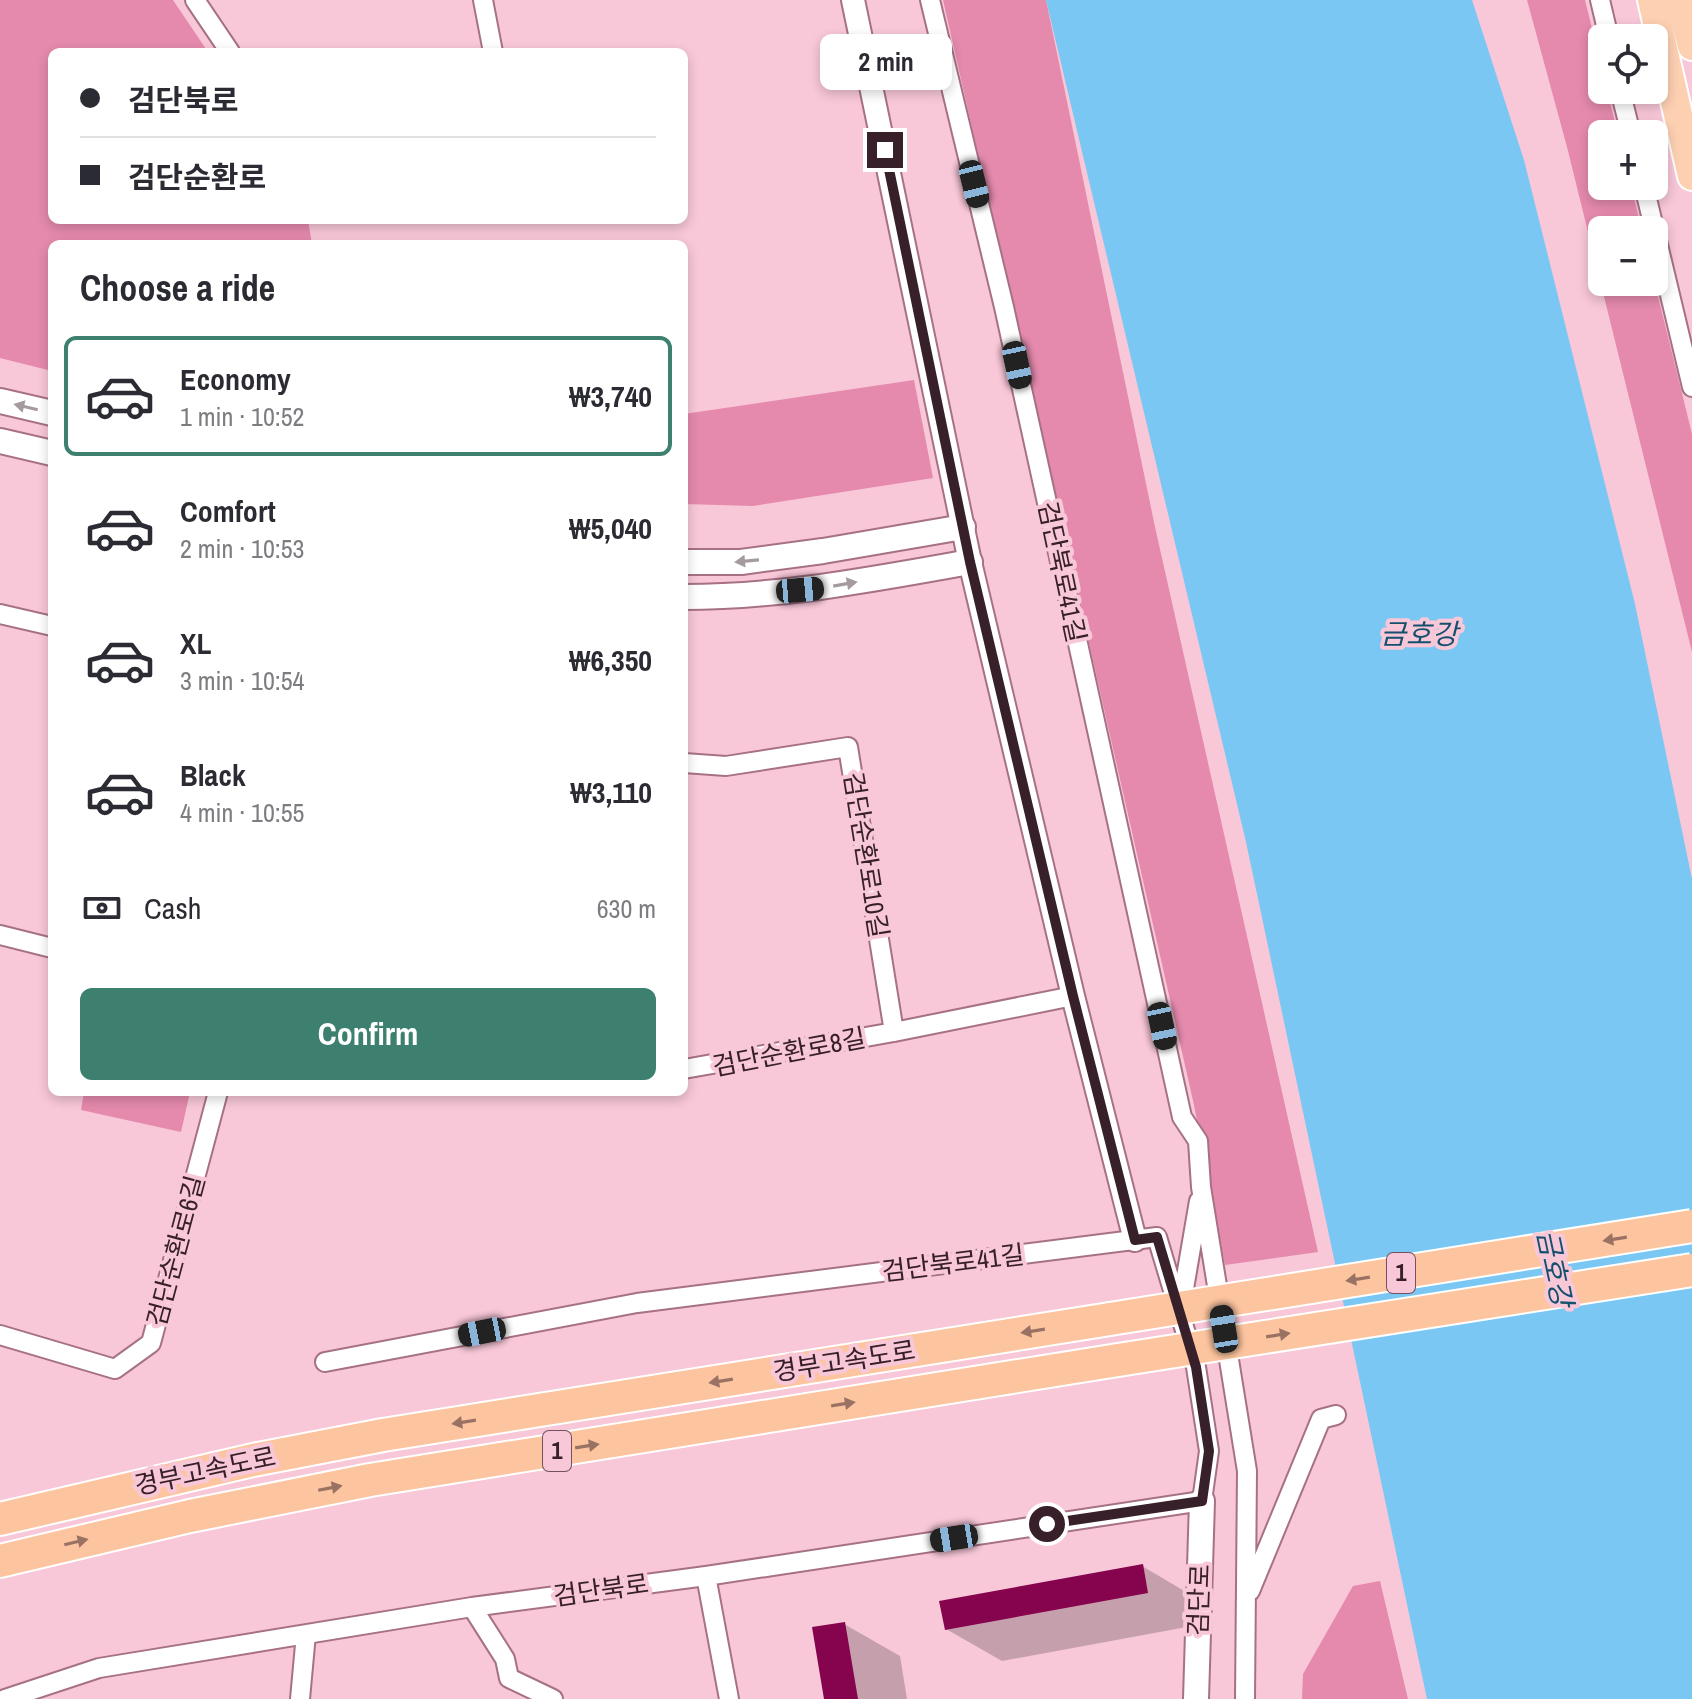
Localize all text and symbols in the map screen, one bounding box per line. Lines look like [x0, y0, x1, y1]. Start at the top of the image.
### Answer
map controls [1588, 24, 1668, 296]
button: locate [1588, 24, 1668, 104]
callout: 2 min [819, 34, 951, 90]
text: 2 min [858, 44, 914, 79]
text: 검단북로 [128, 80, 238, 120]
button: + [1588, 120, 1668, 200]
route end [867, 132, 903, 168]
text: 검단순환로 [128, 157, 266, 197]
car [957, 158, 991, 210]
button: − [1588, 216, 1668, 296]
text: Choose a ride [80, 264, 275, 312]
car [1000, 339, 1034, 391]
text: Economy [180, 359, 291, 399]
icon: car [84, 360, 156, 432]
text: ₩3,740 [569, 376, 652, 416]
text: 1 min · 10:52 [180, 399, 304, 434]
one-way arrow [13, 400, 38, 413]
text: Comfort [180, 491, 276, 531]
icon: car [84, 492, 156, 564]
street label: 검단북로41길 [1030, 498, 1095, 646]
text: ₩5,040 [569, 508, 652, 548]
text: 2 min · 10:53 [180, 531, 304, 566]
one-way arrow [735, 555, 760, 568]
car [775, 576, 825, 604]
one-way arrow [833, 577, 858, 590]
water label: 금호강 [1380, 615, 1461, 653]
text: XL [180, 623, 211, 663]
icon: car [84, 624, 156, 696]
text: ₩6,350 [569, 640, 652, 680]
text: 3 min · 10:54 [180, 663, 304, 698]
text: Black [180, 755, 246, 795]
icon: car [84, 756, 156, 828]
street label: 검단순환로10길 [836, 770, 897, 940]
text: ₩3,110 [570, 772, 652, 812]
text: 4 min · 10:55 [180, 795, 304, 830]
icon: cash [80, 886, 124, 930]
text: Cash [144, 888, 201, 928]
text: 630 m [597, 891, 656, 926]
button: Confirm [80, 988, 656, 1080]
car [1145, 1000, 1179, 1052]
street label: 검단순환로8길 [709, 1020, 869, 1084]
street label: 검단순환로6길 [139, 1171, 213, 1330]
water label: 금호강 [1528, 1226, 1582, 1313]
one-way arrow [1602, 1233, 1627, 1245]
street label: 검단북로41길 [880, 1236, 1026, 1289]
road number: 1 [1387, 1253, 1415, 1293]
one-way arrow [1345, 1274, 1370, 1286]
car [1208, 1303, 1240, 1355]
car [456, 1316, 508, 1348]
one-way arrow [1020, 1325, 1045, 1338]
one-way arrow [1266, 1328, 1291, 1341]
street label: 경부고속도로 [770, 1332, 918, 1389]
one-way arrow [708, 1375, 733, 1388]
one-way arrow [831, 1397, 856, 1409]
one-way arrow [451, 1416, 476, 1429]
road number: 1 [543, 1431, 571, 1471]
street label: 경부고속도로 [131, 1438, 279, 1503]
one-way arrow [574, 1440, 599, 1452]
one-way arrow [318, 1481, 343, 1494]
route start [1029, 1506, 1065, 1542]
car [928, 1522, 980, 1554]
one-way arrow [63, 1535, 88, 1548]
street label: 검단로 [1180, 1564, 1217, 1636]
street label: 검단북로 [551, 1566, 651, 1613]

